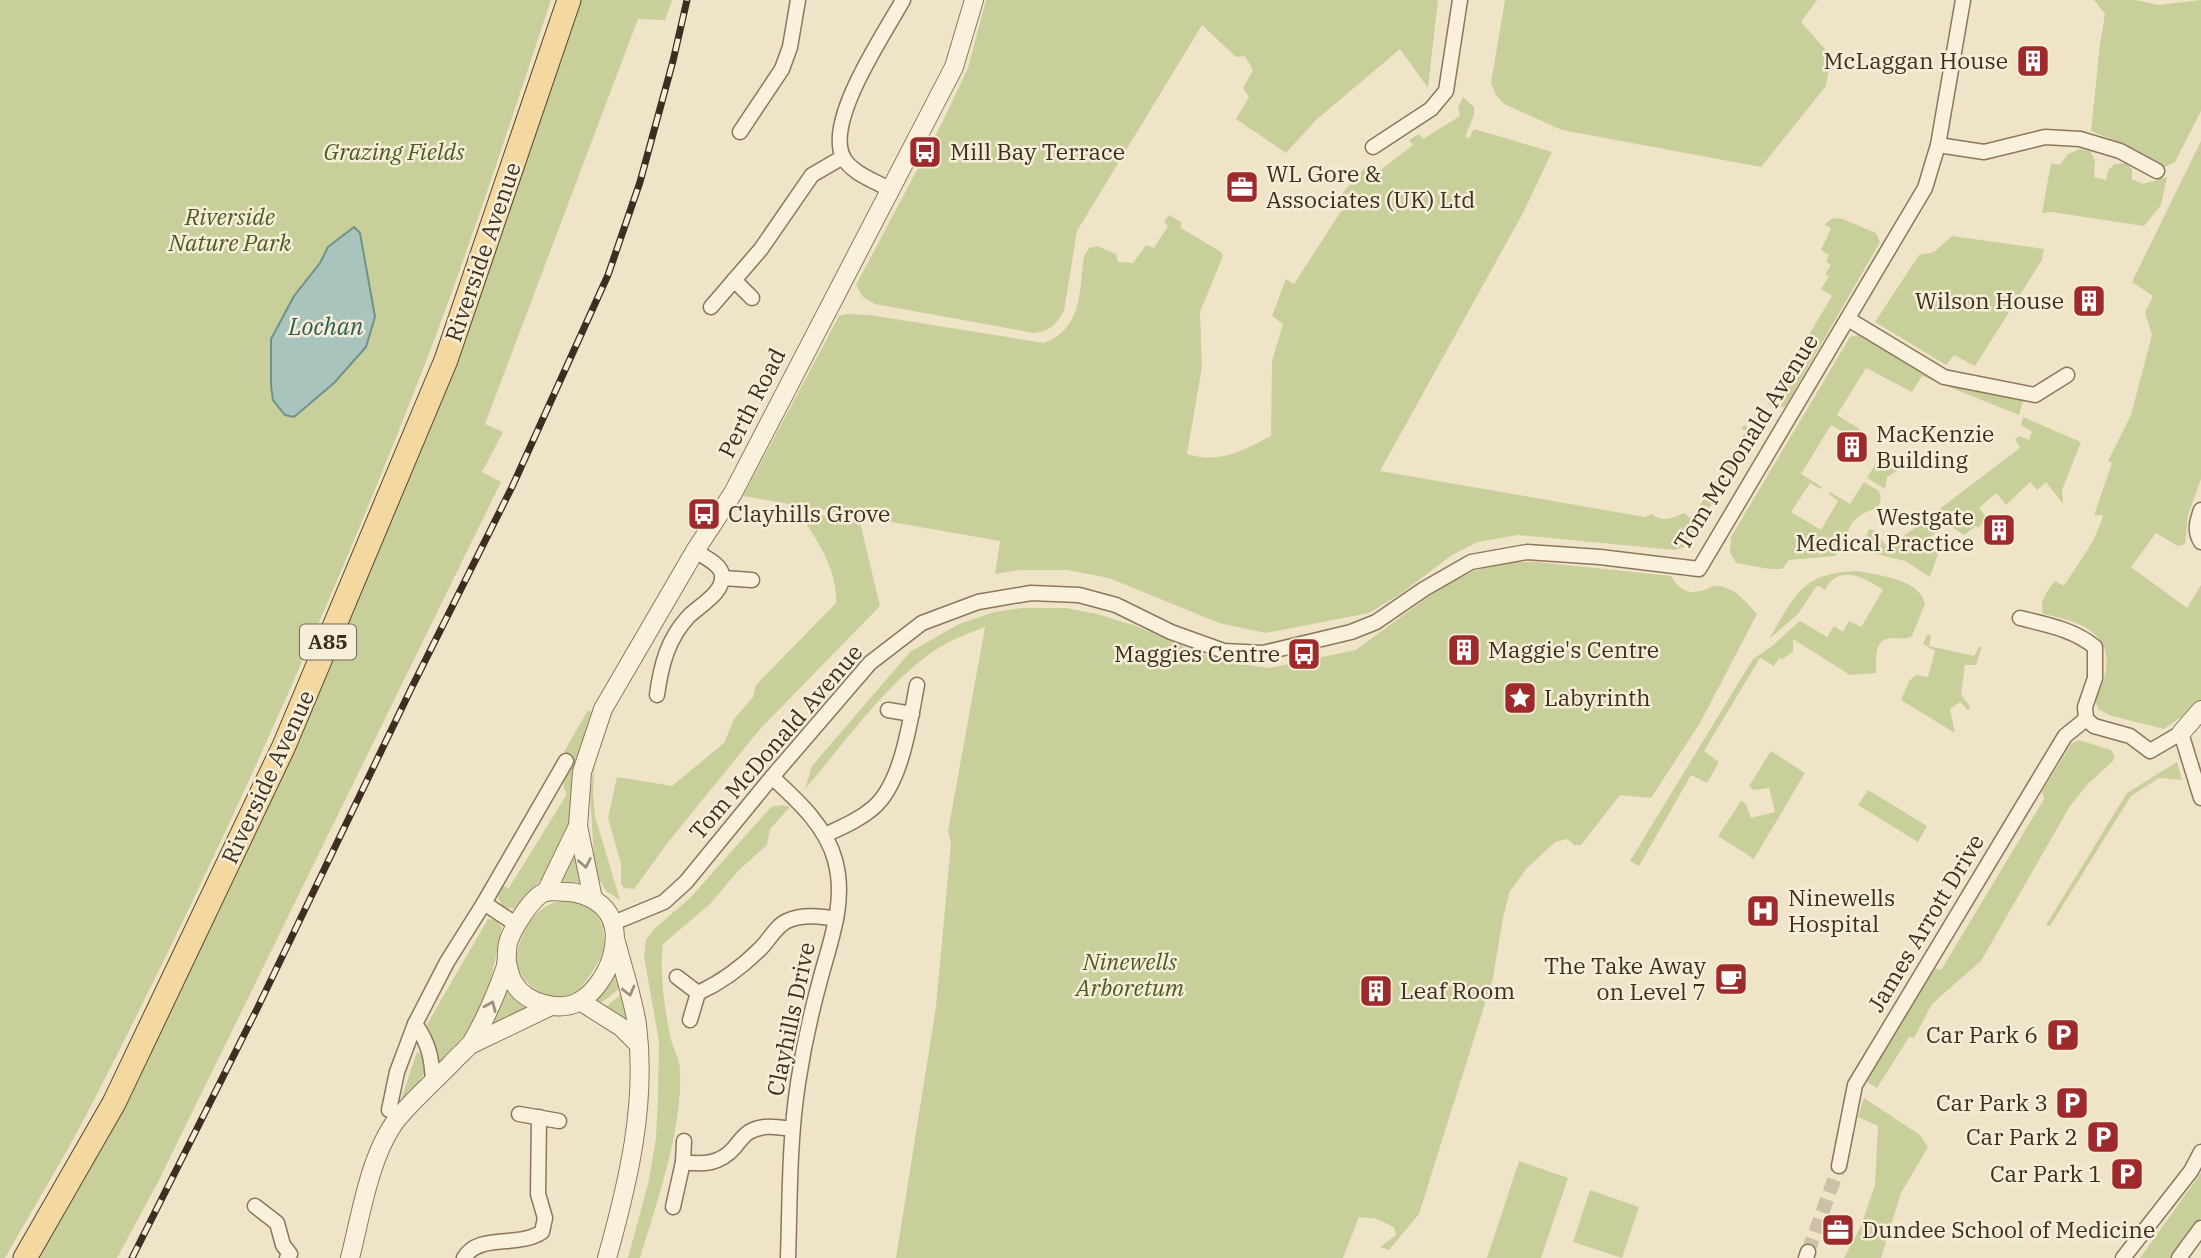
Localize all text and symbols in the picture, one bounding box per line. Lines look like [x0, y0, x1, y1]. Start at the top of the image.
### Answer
building icon: McLaggan House [2014, 42, 2052, 80]
place label: McLaggan House [1824, 45, 2008, 75]
bus stop icon: Mill Bay Terrace [906, 133, 944, 171]
park label: Grazing Fields [324, 136, 465, 166]
place label: Mill Bay Terrace [950, 136, 1125, 166]
street label: Riverside Avenue [437, 158, 527, 346]
place label: WL Gore & Associates (UK) Ltd [1266, 158, 1475, 214]
office icon: WL Gore & Associates (UK) Ltd [1223, 168, 1261, 206]
park label: Riverside Nature Park [168, 201, 292, 257]
building icon: Wilson House [2070, 282, 2108, 320]
place label: Wilson House [1915, 285, 2064, 315]
water label: Lochan [288, 310, 364, 342]
street label: Tom McDonald Avenue [1666, 328, 1824, 555]
street label: Perth Road [711, 343, 792, 463]
place label: MacKenzie Building [1876, 418, 1994, 474]
building icon: MacKenzie Building [1833, 428, 1871, 466]
bus stop icon: Clayhills Grove [685, 495, 723, 533]
place label: Clayhills Grove [728, 498, 890, 528]
place label: Westgate Medical Practice [1795, 501, 1974, 557]
building icon: Westgate Medical Practice [1980, 511, 2018, 549]
road number: A85 [300, 624, 356, 660]
building icon: Maggie's Centre [1445, 631, 1483, 669]
place label: Maggie's Centre [1488, 634, 1659, 664]
bus stop icon: Maggies Centre [1285, 635, 1323, 673]
street label: Tom McDonald Avenue [682, 637, 868, 845]
place label: Maggies Centre [1114, 638, 1280, 668]
place icon: Labyrinth [1501, 679, 1539, 717]
place label: Labyrinth [1544, 682, 1651, 712]
street label: Riverside Avenue [214, 685, 320, 868]
street label: James Arrott Drive [1860, 828, 1990, 1017]
one-way arrow [577, 857, 592, 869]
place label: Ninewells Hospital [1788, 882, 1895, 938]
hospital icon: Ninewells Hospital [1744, 892, 1782, 930]
street label: Clayhills Drive [759, 939, 821, 1098]
park label: Ninewells Arboretum [1074, 946, 1185, 1002]
place label: The Take Away on Level 7 [1544, 950, 1707, 1006]
cafe icon: The Take Away on Level 7 [1712, 960, 1750, 998]
building icon: Leaf Room [1357, 972, 1395, 1010]
place label: Leaf Room [1400, 975, 1515, 1005]
one-way arrow [621, 985, 635, 997]
one-way arrow [483, 1000, 497, 1013]
parking icon: Car Park 6 [2044, 1016, 2082, 1054]
place label: Car Park 6 [1926, 1019, 2038, 1049]
parking icon: Car Park 3 [2053, 1084, 2091, 1122]
place label: Car Park 3 [1936, 1087, 2048, 1117]
parking icon: Car Park 2 [2084, 1118, 2122, 1156]
place label: Car Park 2 [1966, 1121, 2078, 1151]
parking icon: Car Park 1 [2108, 1155, 2146, 1193]
place label: Car Park 1 [1990, 1158, 2102, 1188]
office icon: Dundee School of Medicine [1819, 1211, 1857, 1249]
place label: Dundee School of Medicine [1862, 1214, 2155, 1244]

